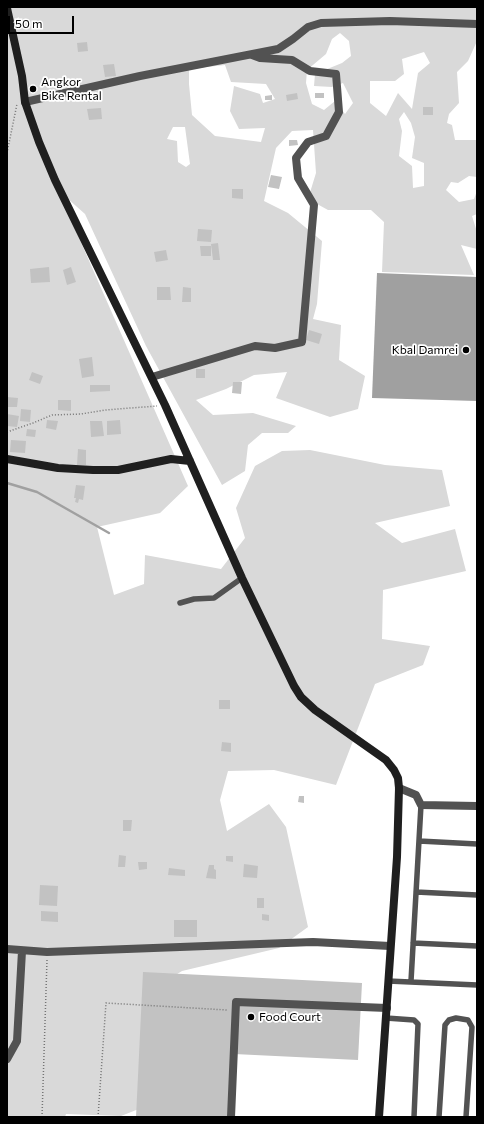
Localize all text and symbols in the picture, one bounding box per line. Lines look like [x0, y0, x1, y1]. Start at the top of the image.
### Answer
scale bar [10, 8, 76, 34]
text: 50 m [15, 16, 43, 30]
place label: Angkor Bike Rental [41, 75, 102, 103]
marker: Angkor Bike Rental [28, 84, 38, 94]
place label: Kbal Damrei [392, 343, 458, 357]
marker: Kbal Damrei [461, 345, 471, 355]
place label: Food Court [259, 1010, 321, 1024]
marker: Food Court [246, 1012, 256, 1022]

